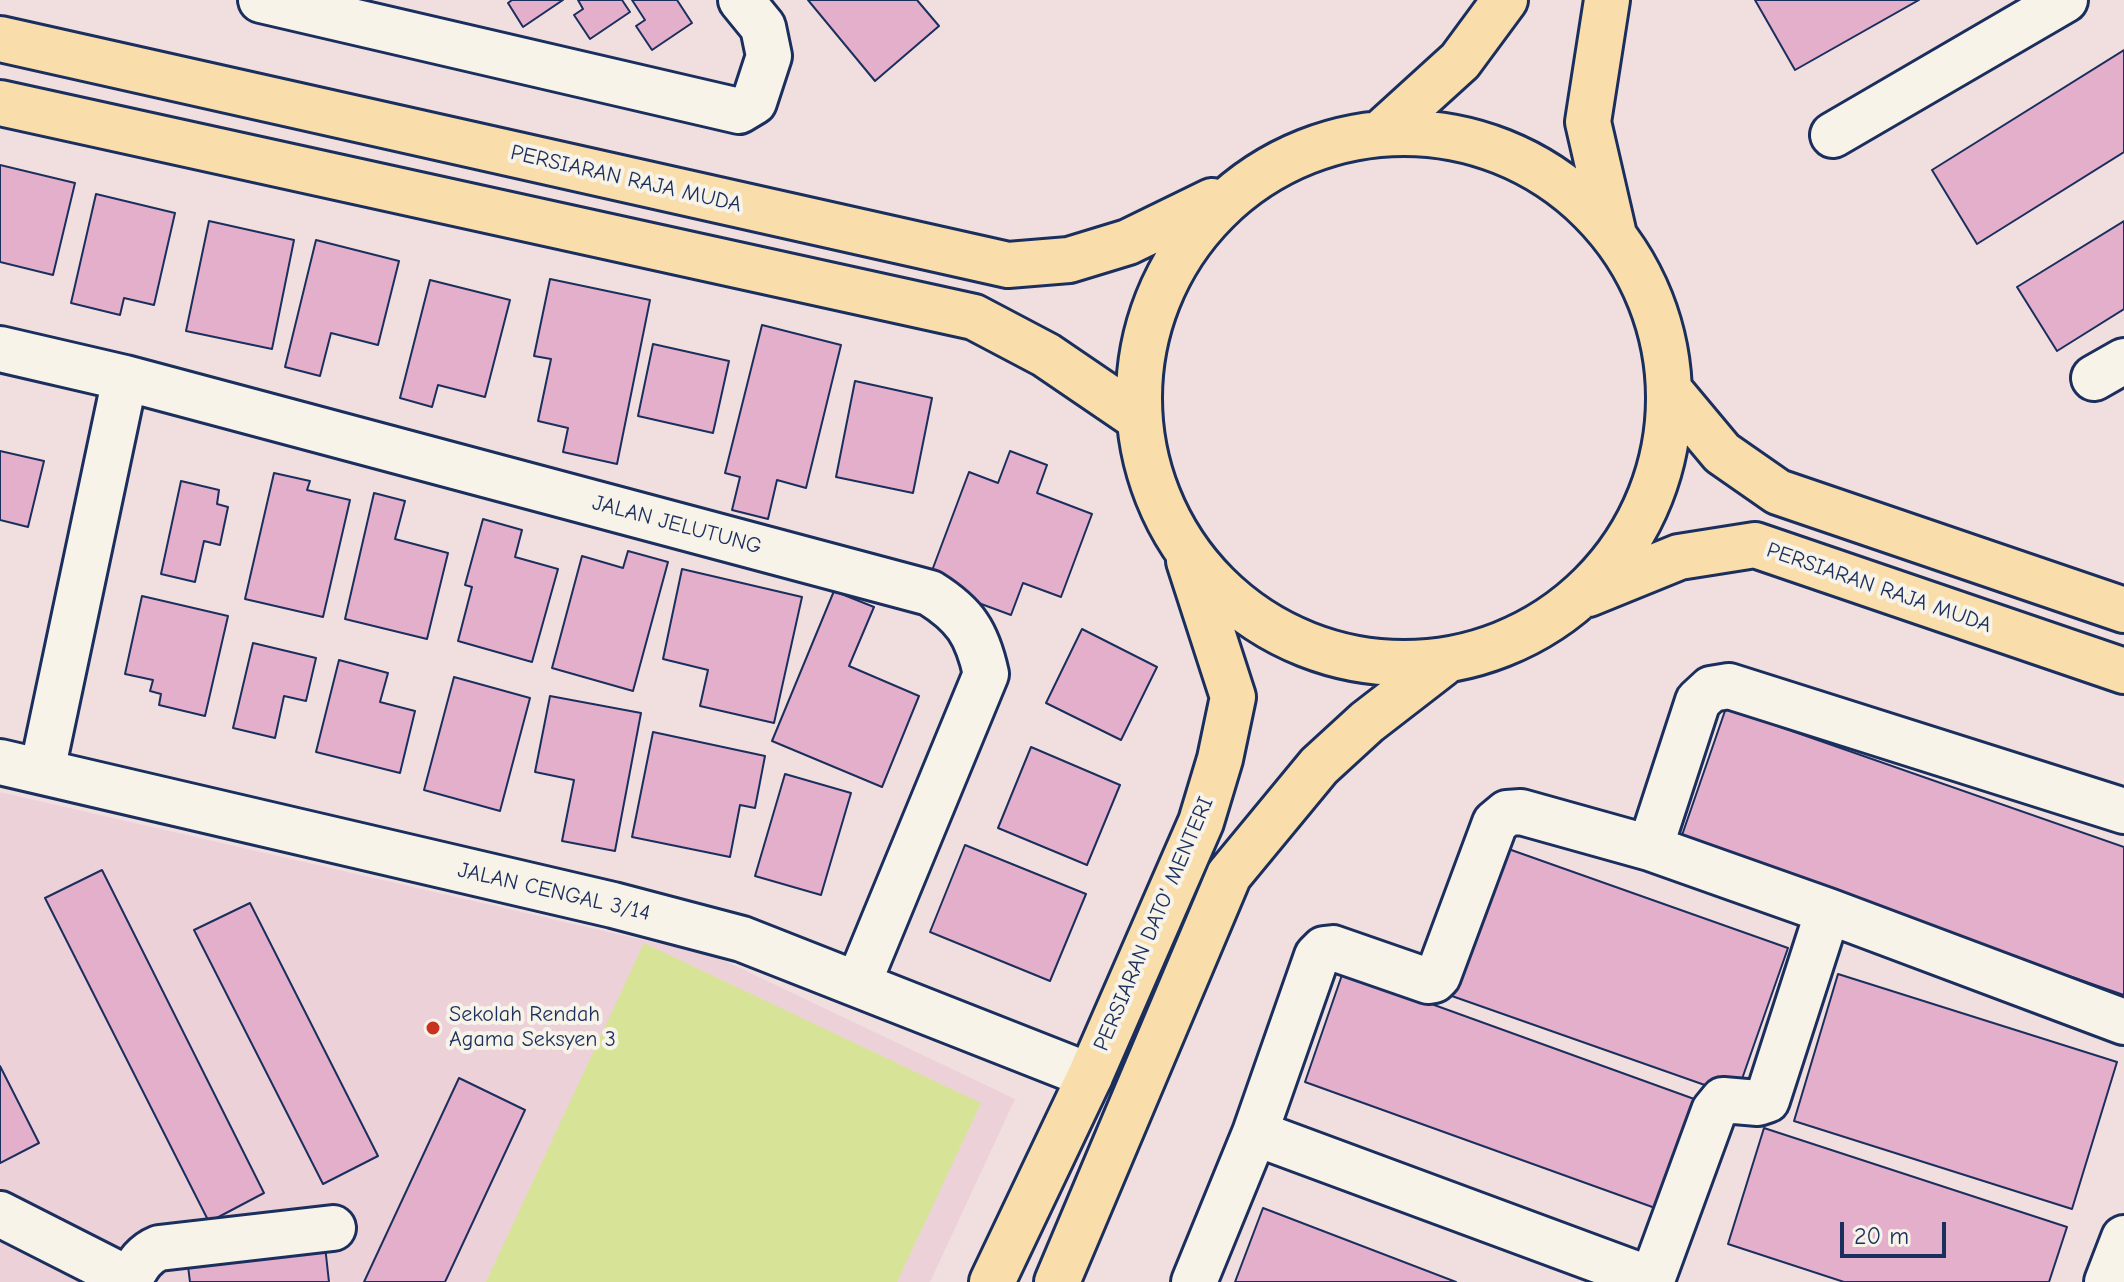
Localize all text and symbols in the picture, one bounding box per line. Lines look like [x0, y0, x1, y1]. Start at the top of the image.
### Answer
street label: PERSIARAN RAJA MUDA [508, 140, 744, 218]
street label: JALAN JELUTUNG [589, 490, 765, 560]
street label: PERSIARAN RAJA MUDA [1763, 537, 1995, 639]
street label: PERSIARAN DATO' MENTERI [1088, 793, 1220, 1055]
street label: JALAN CENGAL 3/14 [455, 857, 653, 927]
place label: Sekolah Rendah Agama Seksyen 3 [449, 1002, 616, 1054]
marker: Sekolah Rendah Agama Seksyen 3 [424, 1019, 442, 1037]
scale bar [1844, 1206, 1950, 1256]
text: 20 m [1854, 1222, 1909, 1250]

